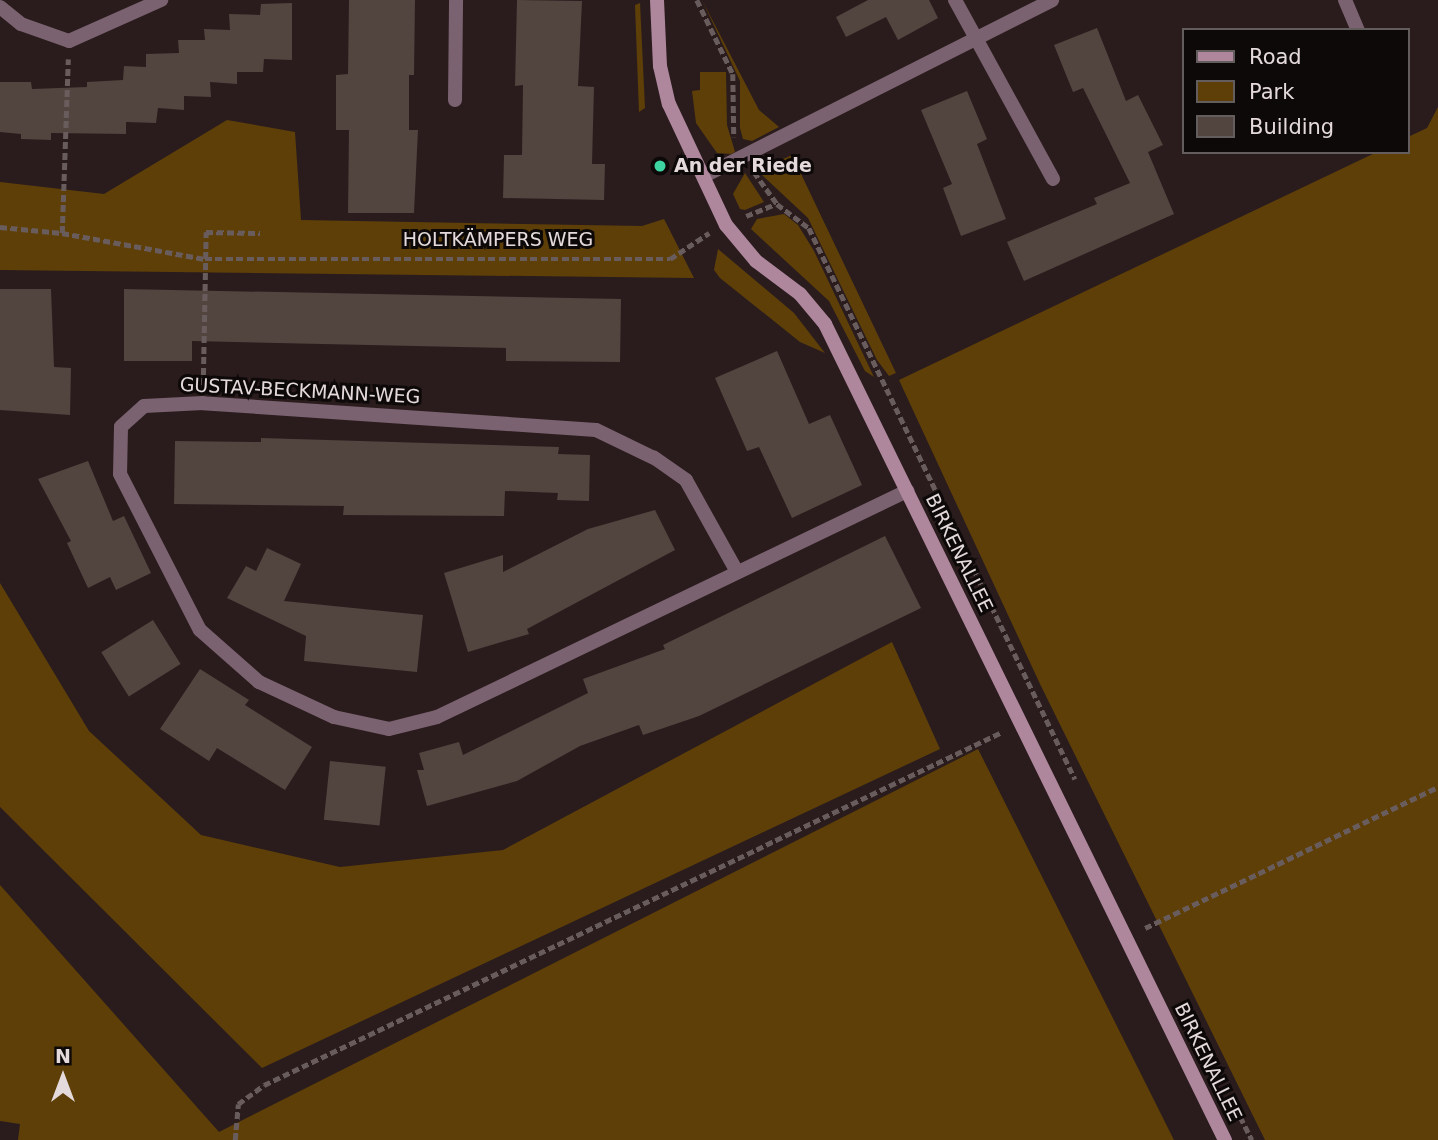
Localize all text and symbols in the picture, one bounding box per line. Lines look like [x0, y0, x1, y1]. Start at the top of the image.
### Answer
legend [1182, 28, 1410, 154]
text: Road [1249, 45, 1302, 69]
text: Park [1249, 80, 1294, 104]
text: Building [1249, 115, 1334, 139]
place label: An der Riede [674, 155, 812, 177]
marker: An der Riede [652, 158, 668, 174]
street label: HOLTKÄMPERS WEG [403, 229, 593, 251]
street label: GUSTAV-BECKMANN-WEG [179, 373, 421, 409]
street label: BIRKENALLEE [921, 490, 997, 616]
street label: BIRKENALLEE [1170, 999, 1246, 1125]
north arrow [28, 1042, 98, 1112]
text: N [55, 1045, 71, 1067]

